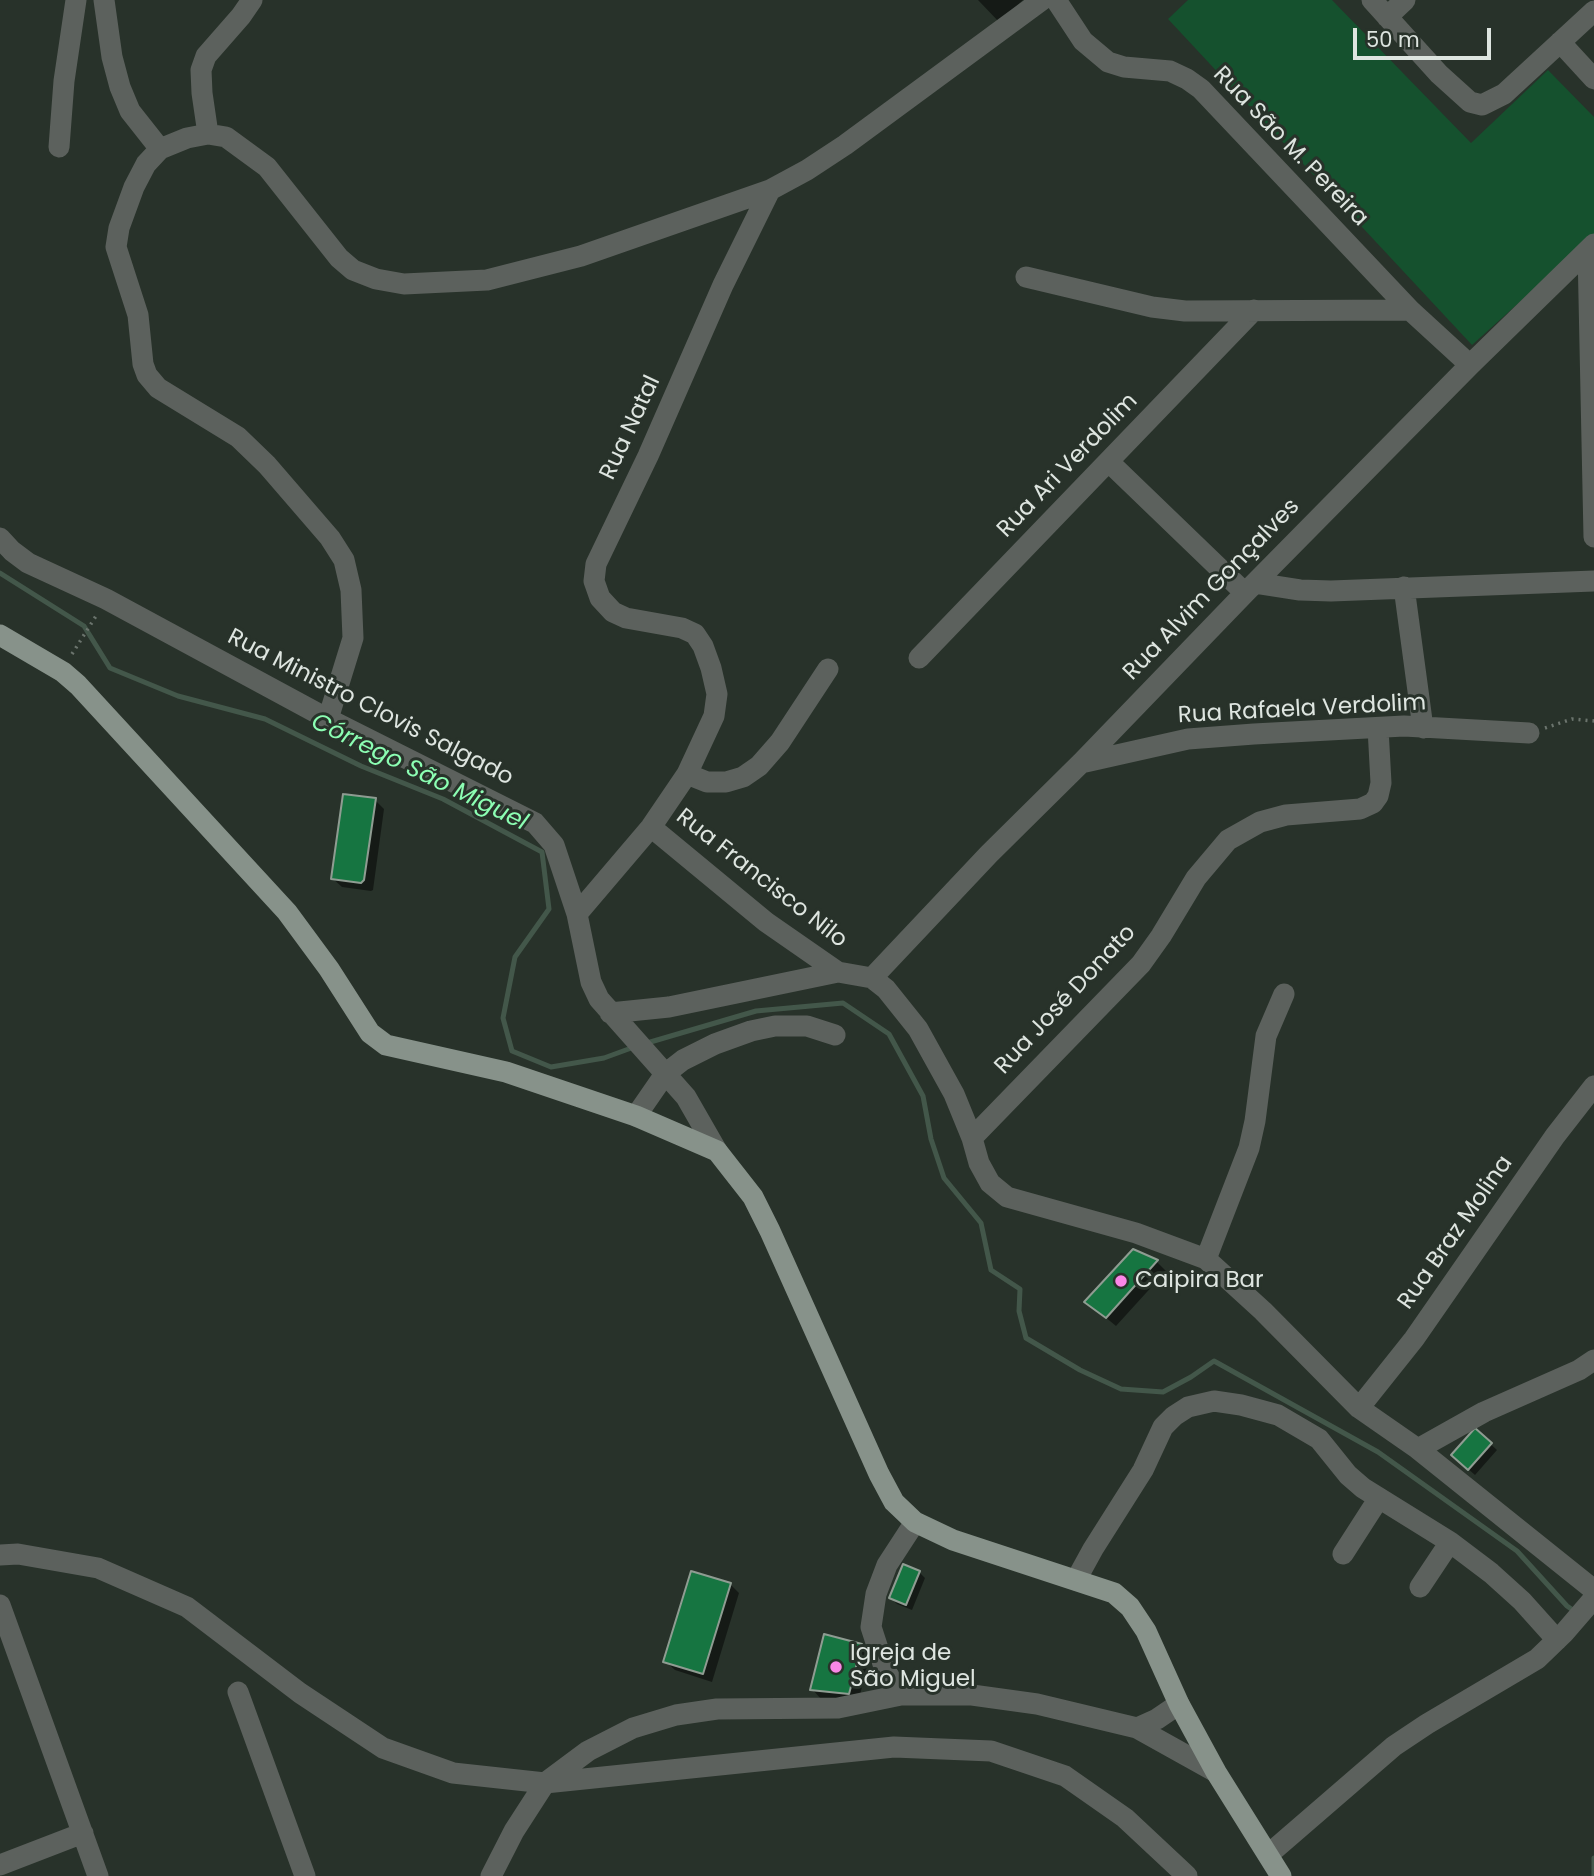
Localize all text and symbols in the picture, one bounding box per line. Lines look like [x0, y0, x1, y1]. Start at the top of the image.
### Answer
scale bar [1356, 14, 1494, 58]
text: 50 m [1366, 25, 1420, 54]
street label: Rua São M. Pereira [1207, 61, 1373, 233]
street label: Rua Natal [595, 372, 667, 484]
street label: Rua Ari Verdolim [992, 388, 1144, 544]
street label: Rua Alvim Gonçalves [1118, 494, 1306, 686]
street label: Rua Ministro Clovis Salgado [223, 624, 517, 792]
street label: Rua Rafaela Verdolim [1177, 690, 1427, 730]
water label: Córrego São Miguel [306, 708, 532, 838]
street label: Rua Francisco Nilo [670, 804, 852, 954]
street label: Rua José Donato [990, 920, 1142, 1080]
street label: Rua Braz Molina [1393, 1151, 1519, 1315]
place label: Caipira Bar [1135, 1267, 1264, 1295]
marker: Caipira Bar [1113, 1273, 1129, 1289]
place label: Igreja de São Miguel [850, 1640, 976, 1694]
marker: Igreja de São Miguel [828, 1659, 844, 1675]

